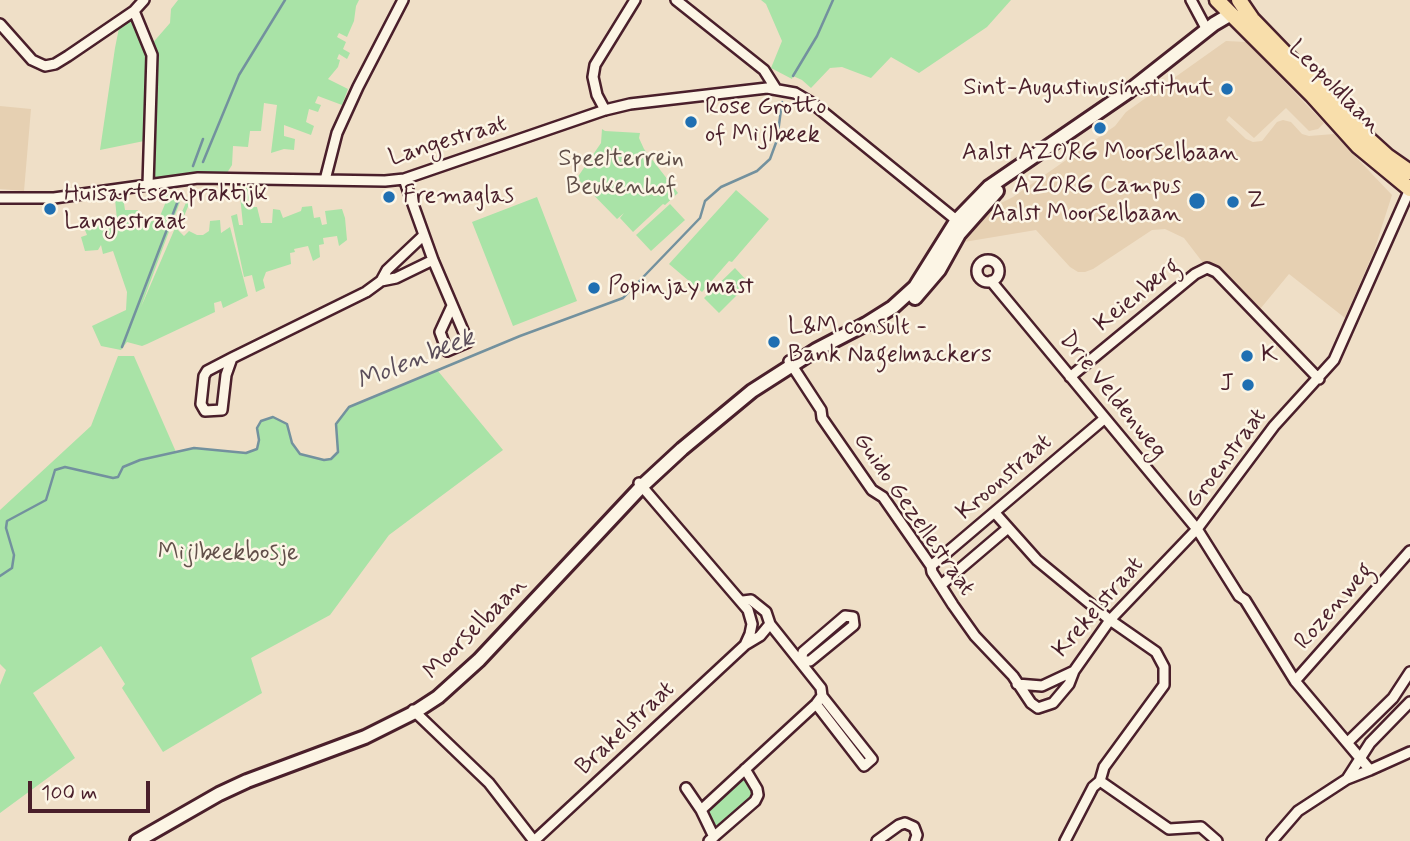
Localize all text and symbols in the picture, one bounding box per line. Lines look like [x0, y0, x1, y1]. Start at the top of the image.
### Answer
street label: Leopoldlaan [1281, 35, 1387, 141]
place label: Sint-Augustinusinstituut [963, 75, 1213, 103]
marker: Sint-Augustinusinstituut [1219, 81, 1235, 97]
place label: Rose Grotto of Mijlbeek [705, 94, 826, 150]
street label: Langestraat [385, 110, 511, 174]
marker: Rose Grotto of Mijlbeek [683, 114, 699, 130]
marker: Aalst AZORG Moorselbaan [1092, 120, 1108, 136]
place label: Aalst AZORG Moorselbaan [962, 140, 1238, 168]
park label: Speelterrein Beukenhof [558, 146, 684, 202]
place label: AZORG Campus Aalst Moorselbaan [991, 173, 1181, 229]
place label: Huisartsenpraktijk Langestraat [64, 181, 268, 237]
place label: Fremaglas [403, 183, 514, 211]
place label: Z [1247, 188, 1265, 216]
marker: Fremaglas [381, 189, 397, 205]
marker: AZORG Campus Aalst Moorselbaan [1187, 191, 1207, 211]
marker: Z [1225, 194, 1241, 210]
marker: Huisartsenpraktijk Langestraat [42, 201, 58, 217]
street label: Keienberg [1089, 253, 1187, 339]
place label: Popinjay mast [608, 274, 754, 302]
marker: Popinjay mast [586, 280, 602, 296]
place label: L&M consult - Bank Nagelmackers [788, 314, 992, 370]
water label: Molenbeek [353, 323, 479, 399]
street label: Drie Veldenweg [1052, 326, 1172, 466]
marker: L&M consult - Bank Nagelmackers [766, 334, 782, 350]
place label: K [1261, 342, 1278, 370]
marker: K [1239, 348, 1255, 364]
place label: J [1220, 371, 1234, 399]
marker: J [1240, 377, 1256, 393]
street label: Groenstraat [1180, 403, 1274, 515]
street label: Guido Gezellestraat [846, 428, 980, 602]
street label: Kroonstraat [951, 429, 1059, 527]
park label: Mijlbeekbosje [158, 540, 298, 568]
street label: Krekelstraat [1047, 552, 1151, 664]
street label: Rozenweg [1289, 558, 1381, 656]
street label: Moorselbaan [418, 571, 534, 687]
street label: Brakelstraat [570, 676, 682, 782]
scale bar [32, 768, 154, 812]
text: 100 m [41, 779, 97, 807]

